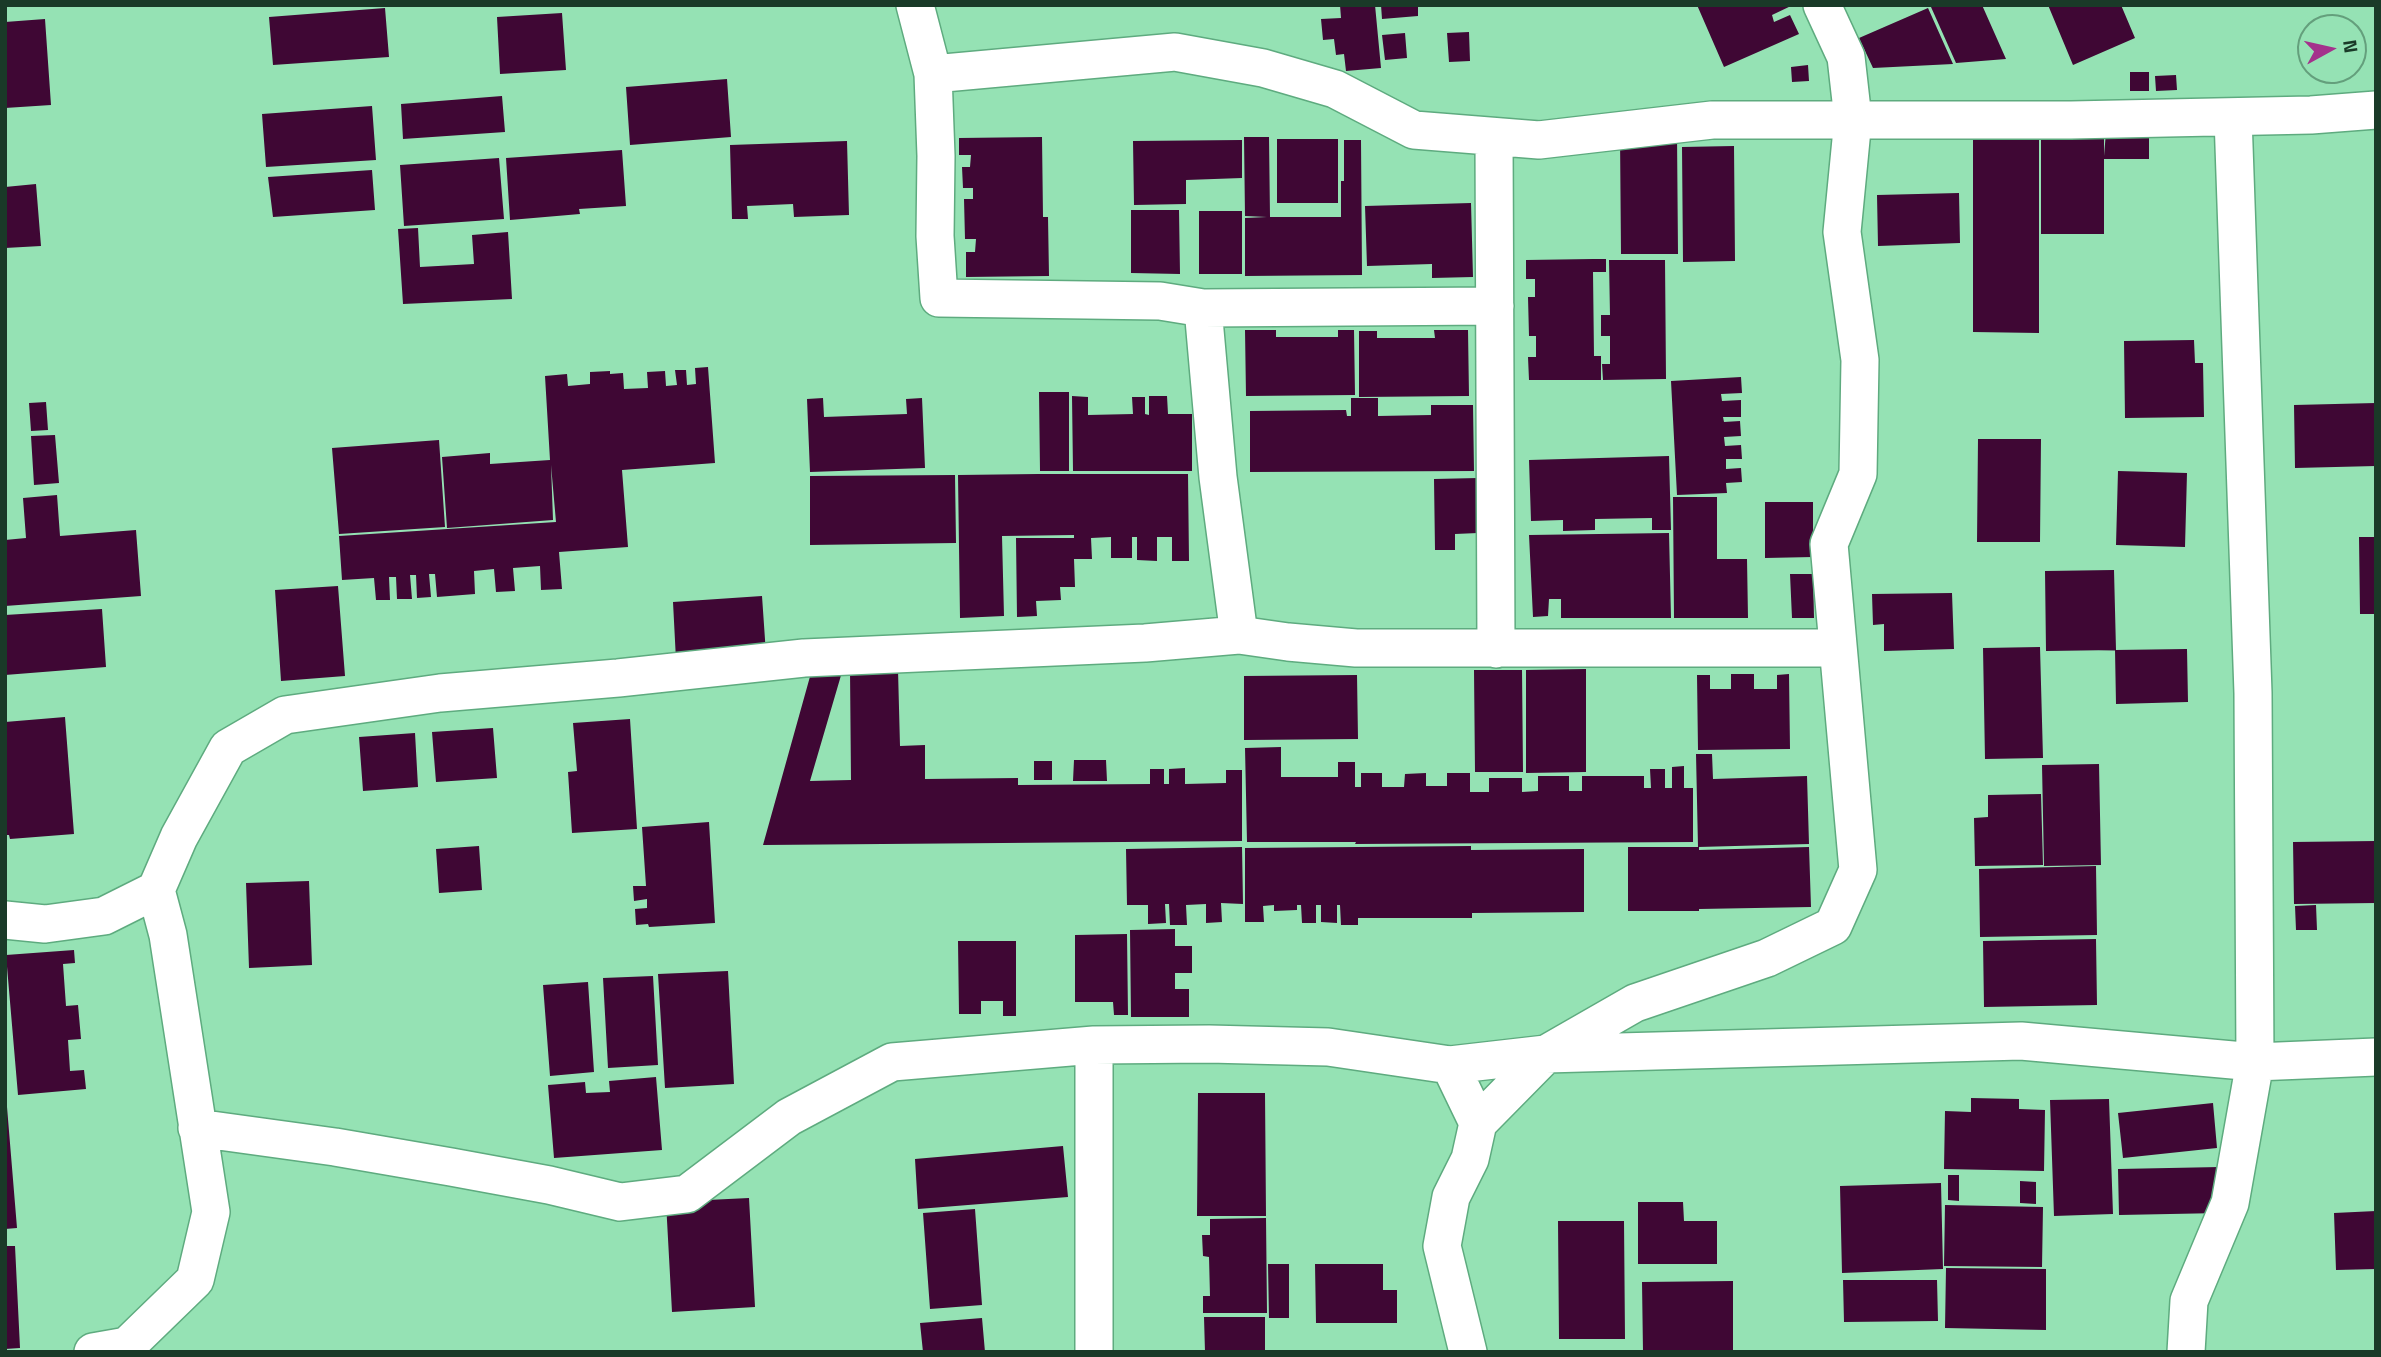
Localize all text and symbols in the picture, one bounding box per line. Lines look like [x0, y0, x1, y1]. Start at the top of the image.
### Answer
north arrow [2297, 14, 2367, 84]
text: N [2336, 38, 2367, 55]

